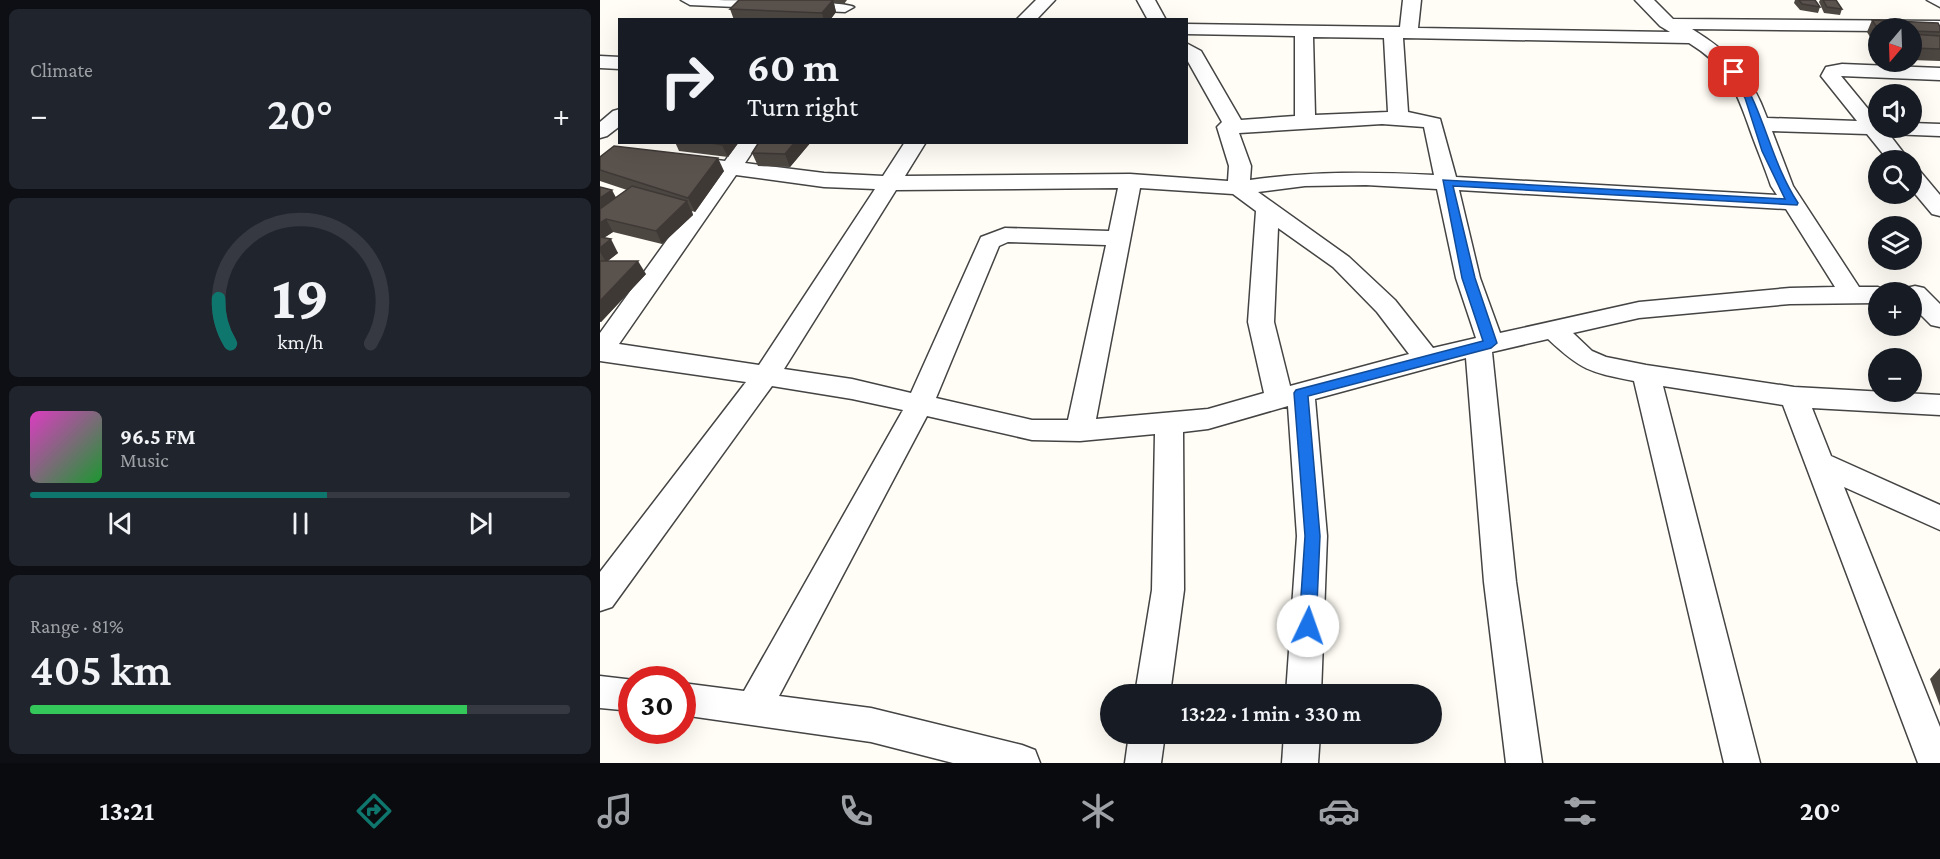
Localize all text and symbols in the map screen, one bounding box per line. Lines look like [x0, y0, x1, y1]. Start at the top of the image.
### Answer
north arrow [1868, 18, 1922, 72]
map controls [1868, 18, 1922, 402]
icon: right [648, 42, 726, 120]
text: 60 m [747, 43, 839, 90]
pin [1708, 46, 1759, 97]
icon: arrive [1717, 55, 1750, 88]
text: Climate [30, 59, 93, 81]
button: sound [1868, 84, 1922, 138]
text: 20° [267, 89, 333, 139]
text: Turn right [747, 92, 858, 122]
text: − [30, 96, 47, 133]
text: + [553, 96, 570, 133]
button: search [1868, 150, 1922, 204]
button: layers [1868, 216, 1922, 270]
text: 19 [271, 262, 329, 331]
button: + [1868, 282, 1922, 336]
text: km/h [277, 331, 324, 355]
button: − [1868, 348, 1922, 402]
text: 96.5 FM [120, 424, 196, 449]
text: Music [120, 449, 169, 471]
icon: previous [104, 507, 137, 540]
icon: pause [284, 507, 317, 540]
icon: next [464, 507, 497, 540]
position arrow [1276, 594, 1340, 658]
text: Range · 81% [30, 615, 124, 637]
text: 405 km [30, 645, 171, 695]
speed limit sign: 30 [618, 666, 696, 744]
text: 13:22 · 1 min · 330 m [1181, 701, 1361, 726]
icon: directions [353, 790, 395, 832]
icon: music [594, 790, 636, 832]
icon: phone [835, 790, 877, 832]
icon: climate [1077, 790, 1119, 832]
icon: car [1318, 790, 1360, 832]
icon: filters [1559, 790, 1601, 832]
text: 13:21 [100, 796, 154, 826]
text: 20° [1800, 796, 1840, 826]

